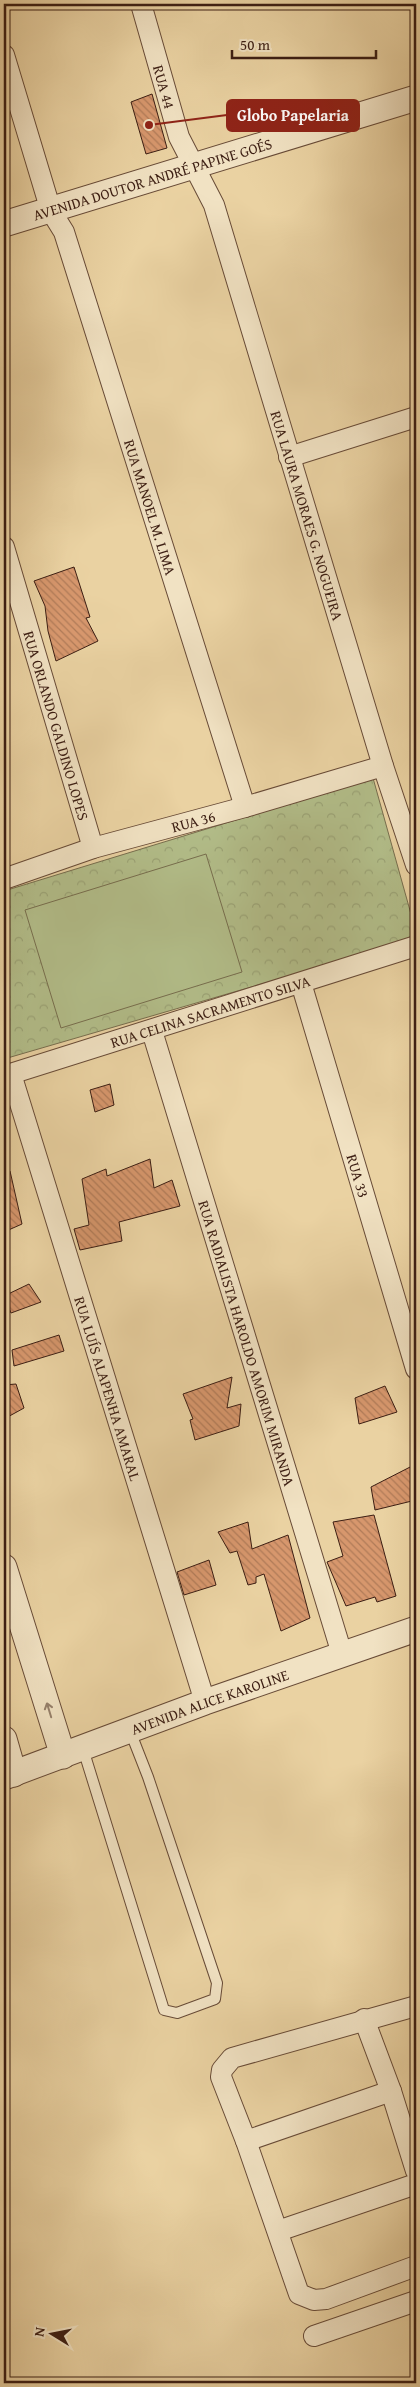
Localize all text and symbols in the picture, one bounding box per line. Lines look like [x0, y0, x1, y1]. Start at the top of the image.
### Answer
scale bar [232, 28, 376, 60]
text: 50 m [240, 34, 271, 55]
street label: RUA 44 [148, 62, 181, 111]
callout: Globo Papelaria [227, 100, 359, 131]
text: Globo Papelaria [237, 103, 350, 127]
street label: AVENIDA DOUTOR ANDRÉ PAPINE GOÉS [30, 132, 274, 225]
street label: RUA LAURA MORAES G. NOGUEIRA [266, 408, 349, 623]
street label: RUA MANOEL M. LIMA [119, 436, 182, 578]
street label: RUA ORLANDO GALDINO LOPES [19, 628, 95, 823]
street label: RUA 36 [169, 805, 217, 837]
street label: RUA CELINA SACRAMENTO SILVA [108, 970, 312, 1052]
street label: RUA 33 [342, 1151, 375, 1200]
street label: RUA RADIALISTA HAROLDO AMORIM MIRANDA [194, 1197, 301, 1488]
street label: RUA LUÍS ALAPENHA AMARAL [70, 1294, 147, 1484]
street label: AVENIDA ALICE KAROLINE [128, 1663, 292, 1739]
one-way arrow [43, 1702, 53, 1718]
north arrow [28, 2310, 78, 2360]
text: N [29, 2325, 50, 2338]

